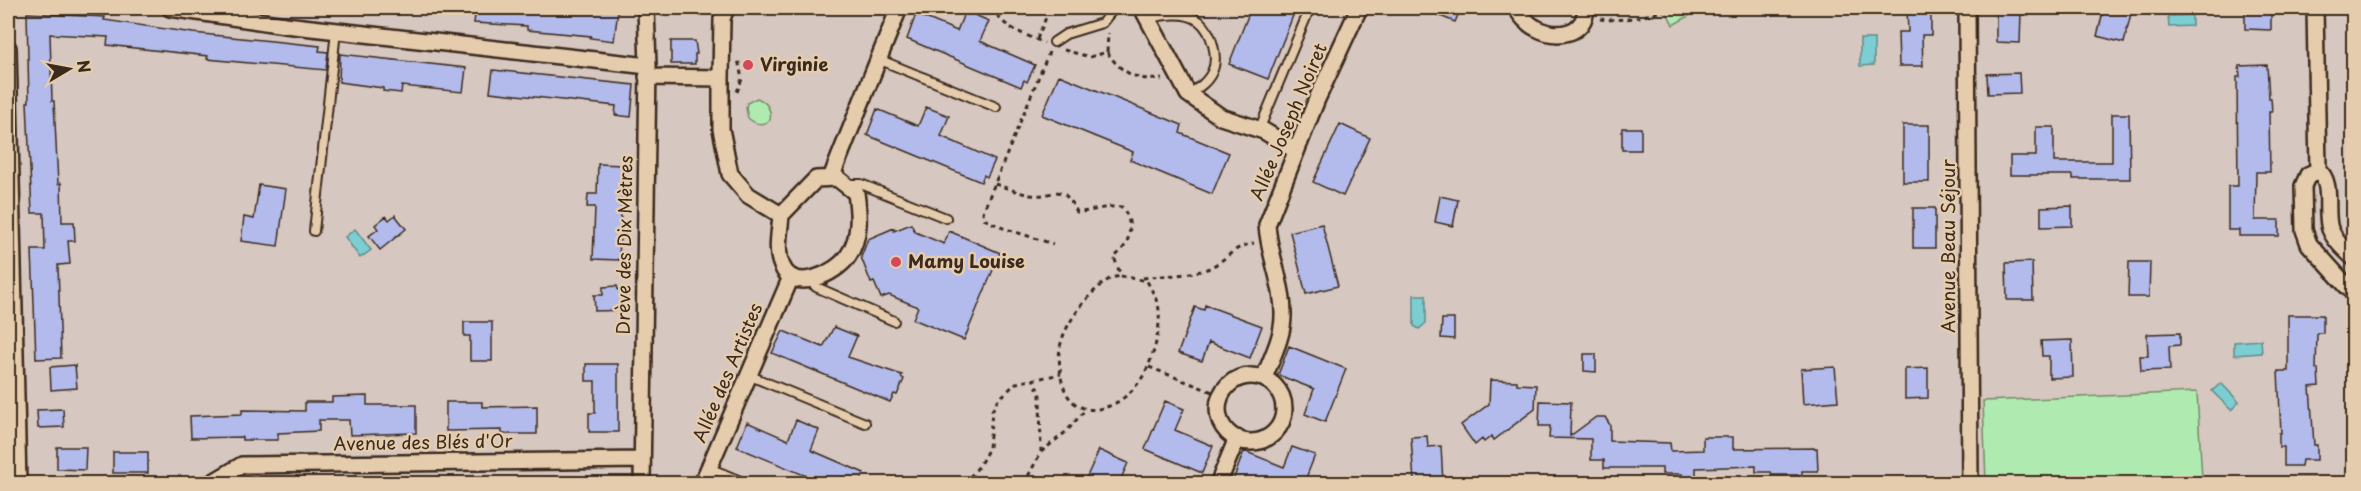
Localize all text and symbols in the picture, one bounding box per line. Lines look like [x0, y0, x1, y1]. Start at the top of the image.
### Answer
north arrow [39, 39, 99, 99]
street label: Allée Joseph Noiret [1242, 39, 1333, 204]
place label: Virginie [760, 50, 828, 77]
text: N [72, 58, 98, 75]
marker: Virginie [741, 58, 755, 72]
street label: Drève des Dix Mètres [608, 155, 639, 335]
street label: Avenue Beau Séjour [1934, 158, 1961, 333]
place label: Mamy Louise [908, 247, 1025, 274]
marker: Mamy Louise [889, 255, 903, 269]
street label: Allée des Artistes [685, 298, 768, 446]
street label: Avenue des Blés d'Or [333, 426, 514, 457]

